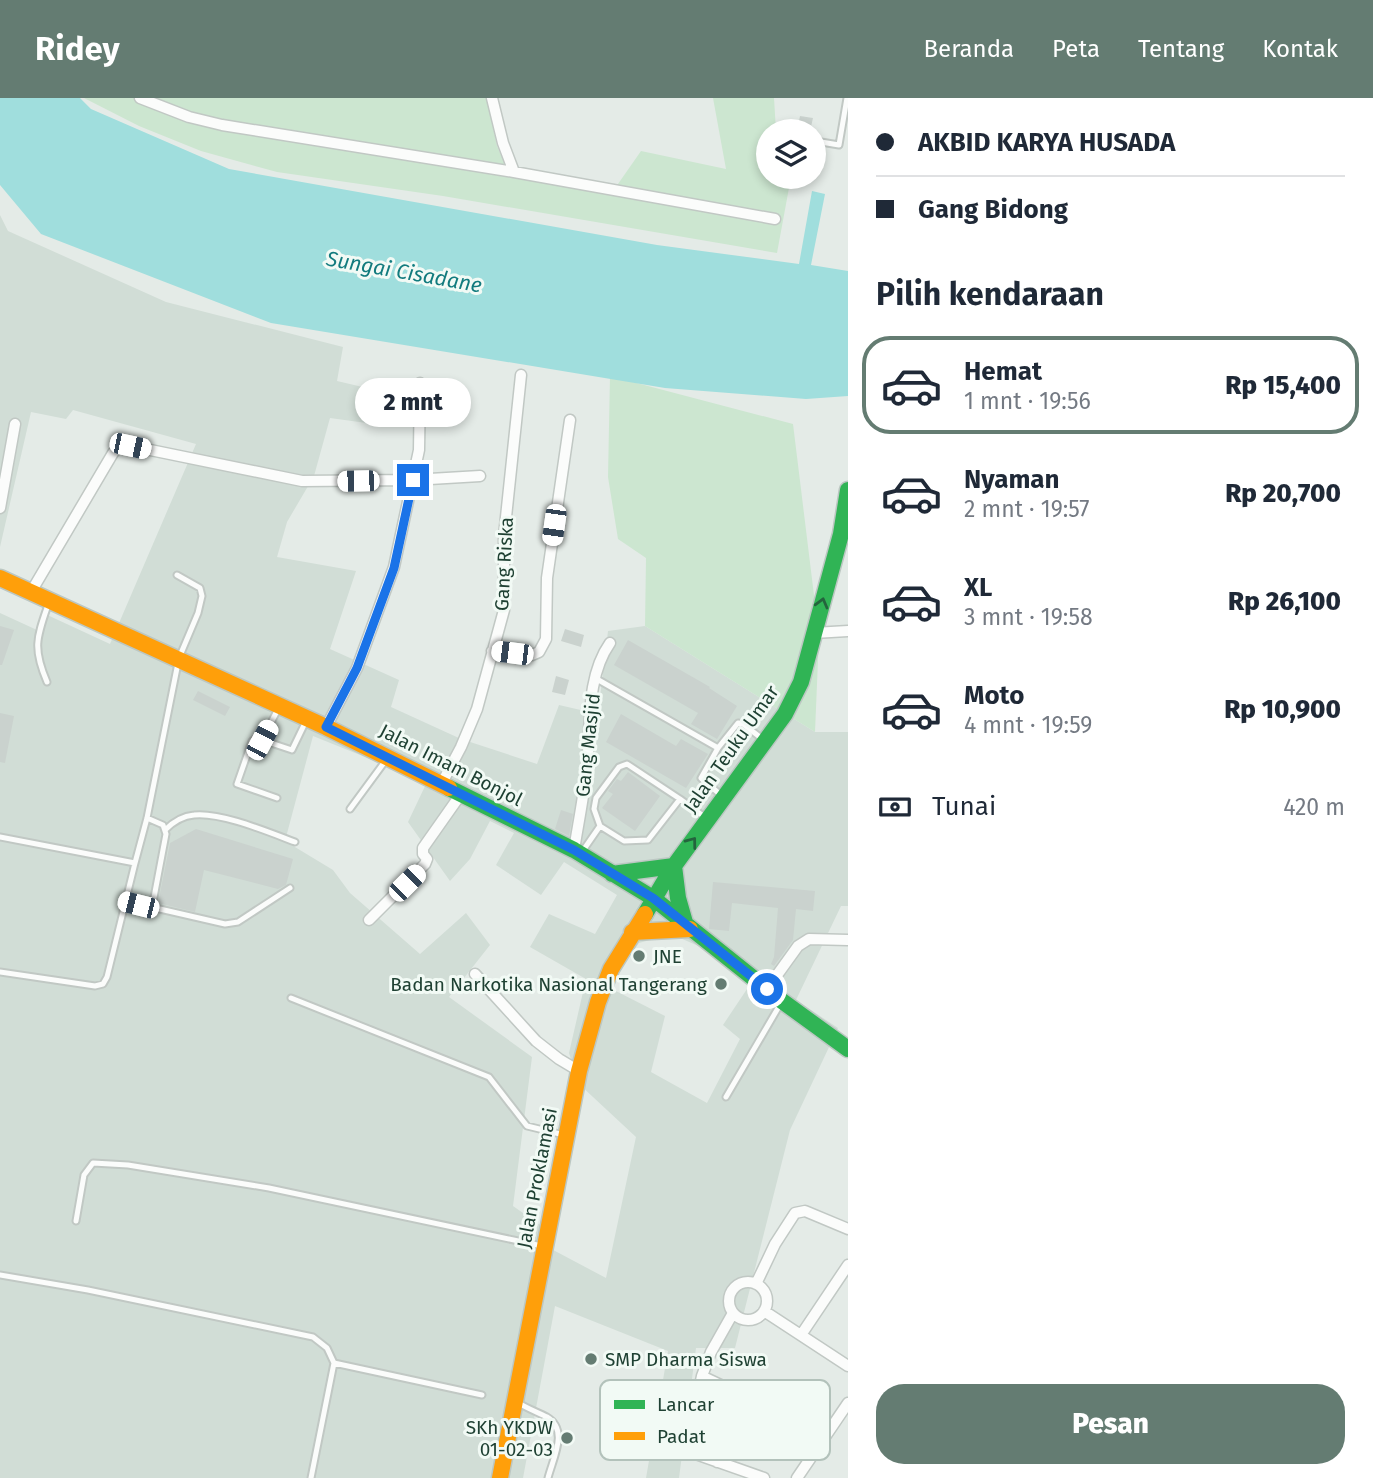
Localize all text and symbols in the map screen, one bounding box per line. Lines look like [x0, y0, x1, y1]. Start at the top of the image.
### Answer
text: Ridey [35, 29, 120, 69]
text: Beranda [923, 35, 1014, 63]
text: Peta [1052, 35, 1100, 63]
text: Tentang [1138, 35, 1224, 63]
text: Kontak [1262, 35, 1338, 63]
map controls [756, 119, 826, 189]
button: layers [756, 119, 826, 189]
text: AKBID KARYA HUSADA [918, 127, 1175, 158]
text: Gang Bidong [918, 194, 1068, 225]
water label: Sungai Cisadane [323, 245, 484, 298]
text: Pilih kendaraan [876, 275, 1104, 313]
icon: car [880, 354, 943, 417]
text: Hemat [964, 356, 1042, 387]
text: Rp 15,400 [1225, 370, 1341, 401]
callout: 2 mnt [355, 378, 471, 428]
text: 1 mnt · 19:56 [964, 387, 1091, 415]
text: 2 mnt [384, 388, 442, 416]
car [108, 431, 153, 461]
icon: car [880, 462, 943, 525]
route end [397, 464, 429, 496]
text: Nyaman [964, 464, 1060, 495]
car [337, 470, 380, 492]
text: Rp 20,700 [1225, 478, 1341, 509]
text: 2 mnt · 19:57 [964, 495, 1090, 523]
car [541, 503, 568, 547]
street label: Gang Riska [490, 517, 518, 611]
icon: car [880, 570, 943, 633]
text: XL [964, 572, 992, 603]
text: Rp 26,100 [1228, 586, 1341, 617]
one-way arrow [814, 597, 828, 609]
text: 3 mnt · 19:58 [964, 603, 1093, 631]
car [490, 640, 535, 666]
icon: car [880, 678, 943, 741]
street label: Jalan Teuku Umar [678, 680, 784, 817]
text: Moto [964, 680, 1024, 711]
street label: Gang Masjid [571, 692, 605, 798]
text: Rp 10,900 [1224, 694, 1341, 725]
text: 4 mnt · 19:59 [964, 711, 1092, 739]
car [243, 717, 282, 763]
street label: Jalan Imam Bonjol [376, 719, 527, 811]
icon: cash [876, 788, 914, 826]
text: Tunai [932, 791, 996, 822]
text: 420 m [1283, 793, 1345, 821]
one-way arrow [683, 838, 696, 850]
car [385, 861, 430, 905]
car [116, 890, 161, 920]
place label: JNE [653, 945, 682, 968]
marker: JNE [631, 948, 647, 964]
place label: Badan Narkotika Nasional Tangerang [390, 973, 707, 996]
route start [751, 973, 783, 1005]
marker: Badan Narkotika Nasional Tangerang [713, 976, 729, 992]
street label: Jalan Proklamasi [512, 1106, 562, 1250]
place label: SMP Dharma Siswa [605, 1348, 767, 1371]
marker: SMP Dharma Siswa [583, 1351, 599, 1367]
legend [600, 1380, 830, 1460]
button: Pesan [876, 1384, 1345, 1464]
text: Lancar [657, 1393, 715, 1416]
place label: SKh YKDW 01-02-03 [466, 1416, 553, 1461]
text: Padat [657, 1425, 706, 1448]
marker: SKh YKDW 01-02-03 [559, 1430, 575, 1446]

